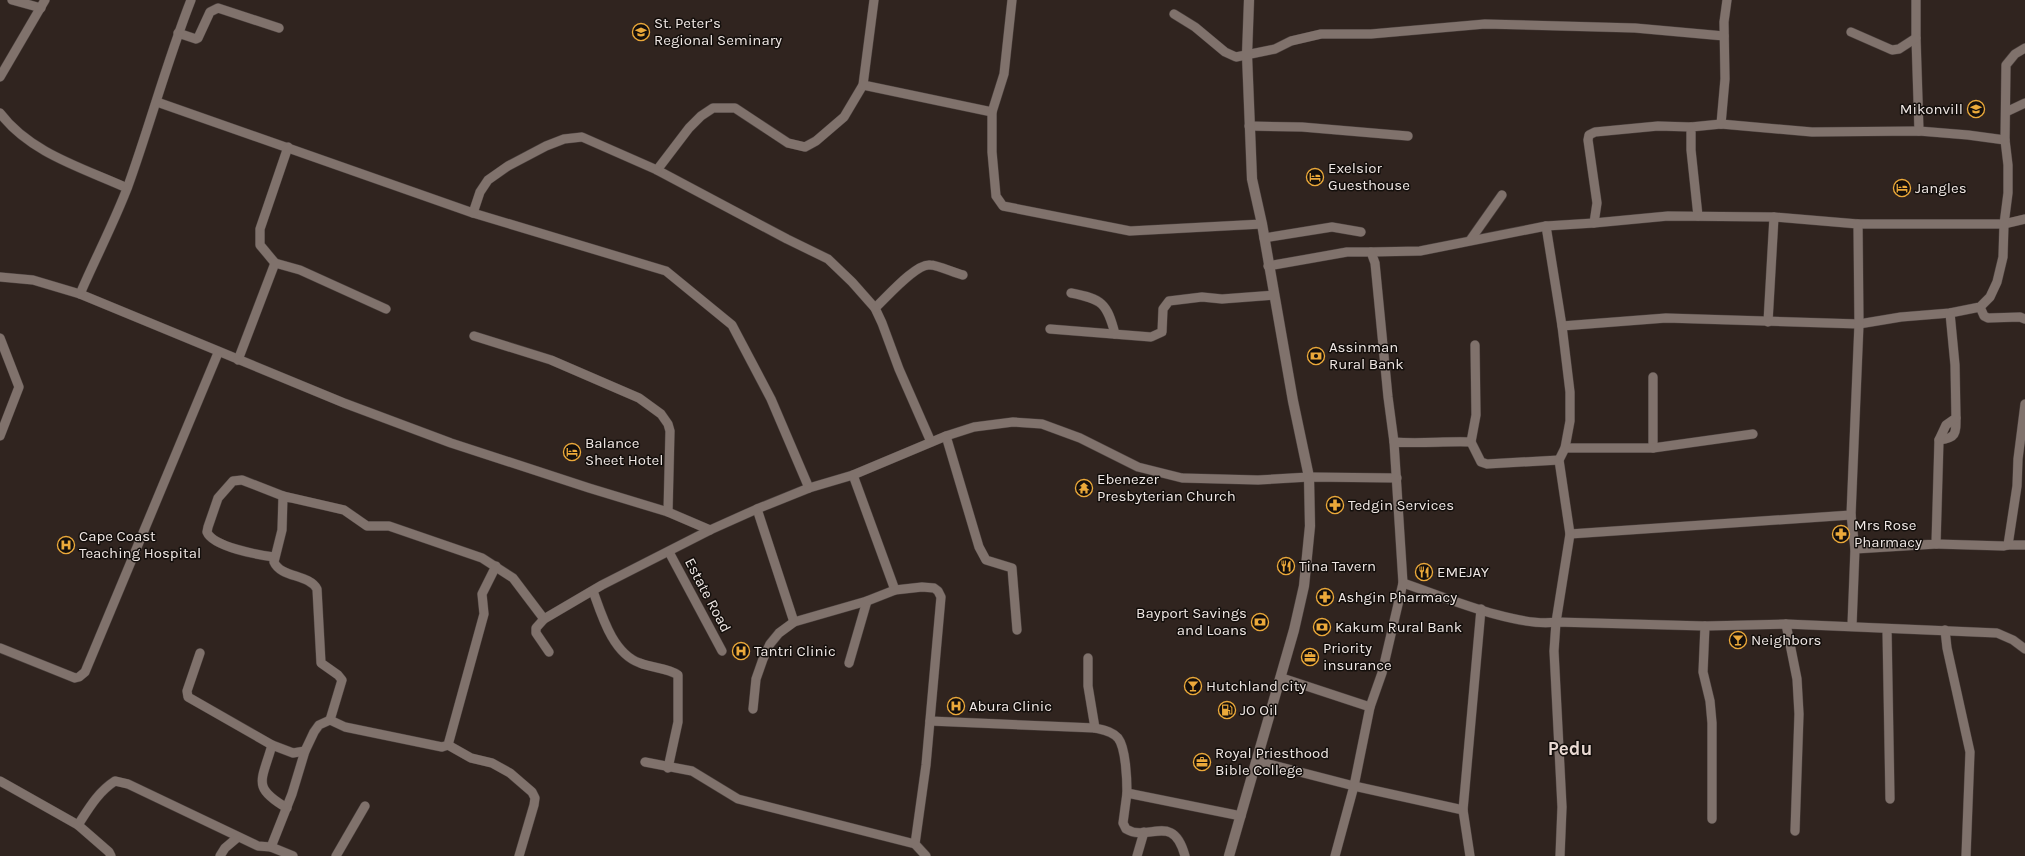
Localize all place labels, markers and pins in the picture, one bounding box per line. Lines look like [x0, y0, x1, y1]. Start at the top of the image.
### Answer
place label: St. Peter’s Regional Seminary [654, 14, 782, 49]
school or university icon: St. Peter’s Regional Seminary [631, 22, 651, 42]
school or university icon: Mikonvill [1966, 99, 1986, 119]
place label: Mikonvill [1900, 100, 1963, 118]
place label: Exelsior Guesthouse [1328, 159, 1410, 194]
hotel icon: Exelsior Guesthouse [1305, 167, 1325, 187]
hotel icon: Jangles [1892, 178, 1912, 198]
place label: Jangles [1915, 179, 1967, 197]
place label: Assinman Rural Bank [1329, 338, 1404, 373]
bank icon: Assinman Rural Bank [1306, 346, 1326, 366]
place label: Balance Sheet Hotel [585, 434, 664, 469]
hotel icon: Balance Sheet Hotel [562, 442, 582, 462]
place label: Ebenezer Presbyterian Church [1097, 470, 1236, 505]
temple icon: Ebenezer Presbyterian Church [1074, 478, 1094, 498]
pharmacy icon: Tedgin Services [1325, 495, 1345, 515]
place label: Tedgin Services [1348, 496, 1454, 514]
place label: Mrs Rose Pharmacy [1854, 516, 1922, 551]
pharmacy icon: Mrs Rose Pharmacy [1831, 524, 1851, 544]
place label: Cape Coast Teaching Hospital [79, 527, 201, 562]
hospital icon: Cape Coast Teaching Hospital [56, 535, 76, 555]
restaurant icon: Tina Tavern [1276, 556, 1296, 576]
place label: Tina Tavern [1299, 557, 1376, 575]
restaurant icon: EMEJAY [1414, 562, 1434, 582]
place label: EMEJAY [1437, 563, 1490, 581]
pharmacy icon: Ashgin Pharmacy [1315, 587, 1335, 607]
place label: Ashgin Pharmacy [1338, 588, 1457, 606]
place label: Bayport Savings and Loans [1136, 604, 1247, 639]
bank icon: Bayport Savings and Loans [1250, 612, 1270, 632]
bank icon: Kakum Rural Bank [1312, 617, 1332, 637]
place label: Kakum Rural Bank [1335, 618, 1462, 636]
bar icon: Neighbors [1728, 630, 1748, 650]
place label: Neighbors [1751, 631, 1821, 649]
place label: Priority insurance [1323, 639, 1392, 674]
hospital icon: Tantri Clinic [731, 641, 751, 661]
place label: Tantri Clinic [754, 642, 836, 660]
office icon: Priority insurance [1300, 647, 1320, 667]
bar icon: Hutchland city [1183, 676, 1203, 696]
place label: Hutchland city [1206, 677, 1306, 695]
hospital icon: Abura Clinic [946, 696, 966, 716]
place label: Abura Clinic [969, 697, 1052, 715]
fuel station icon: JO Oil [1217, 700, 1237, 720]
place label: JO Oil [1240, 701, 1278, 719]
place label: Royal Priesthood Bible College [1215, 744, 1329, 779]
office icon: Royal Priesthood Bible College [1192, 752, 1212, 772]

